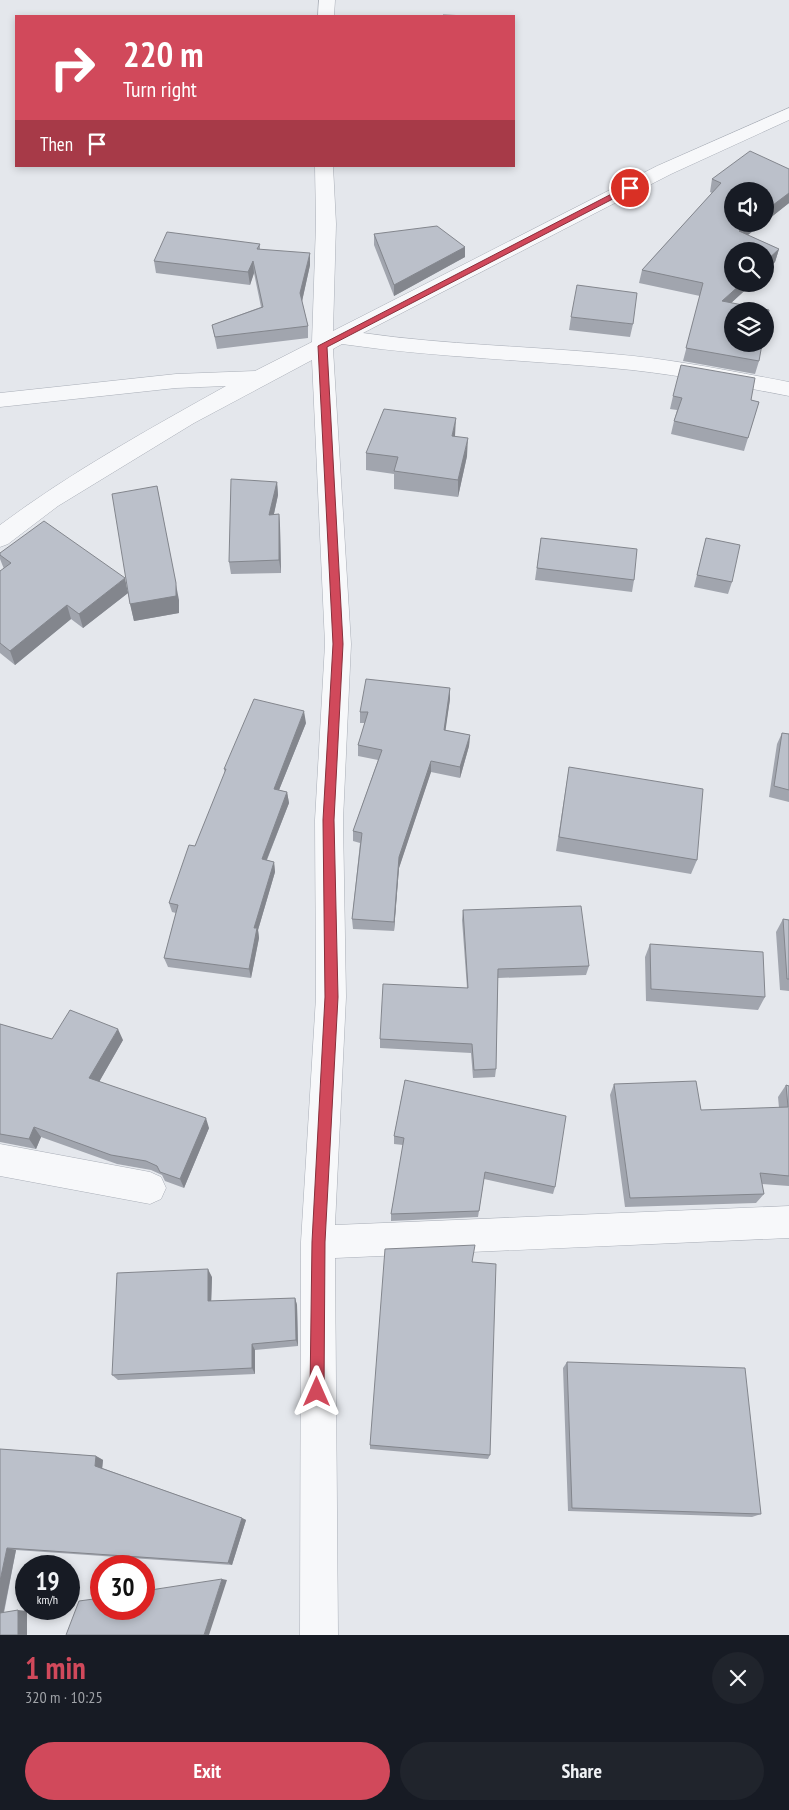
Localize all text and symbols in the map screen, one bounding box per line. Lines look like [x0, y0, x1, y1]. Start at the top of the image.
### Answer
text: 220 m [123, 31, 204, 77]
icon: right [40, 35, 105, 100]
text: Turn right [123, 75, 197, 103]
icon: arrive [83, 130, 111, 158]
text: Then [40, 132, 73, 156]
pin [609, 167, 651, 209]
icon: arrive [616, 174, 644, 202]
map controls [724, 182, 774, 352]
button: sound [724, 182, 774, 232]
button: search [724, 242, 774, 292]
button: layers [724, 302, 774, 352]
position arrow [290, 1365, 342, 1417]
speed limit sign: 30 [90, 1555, 155, 1620]
text: 19 [36, 1565, 59, 1597]
text: km/h [37, 1592, 58, 1607]
text: 1 min [25, 1648, 86, 1687]
button: close [712, 1652, 764, 1704]
text: 320 m · 10:25 [25, 1687, 103, 1707]
button: Exit [25, 1742, 390, 1800]
button: Share [400, 1742, 764, 1800]

